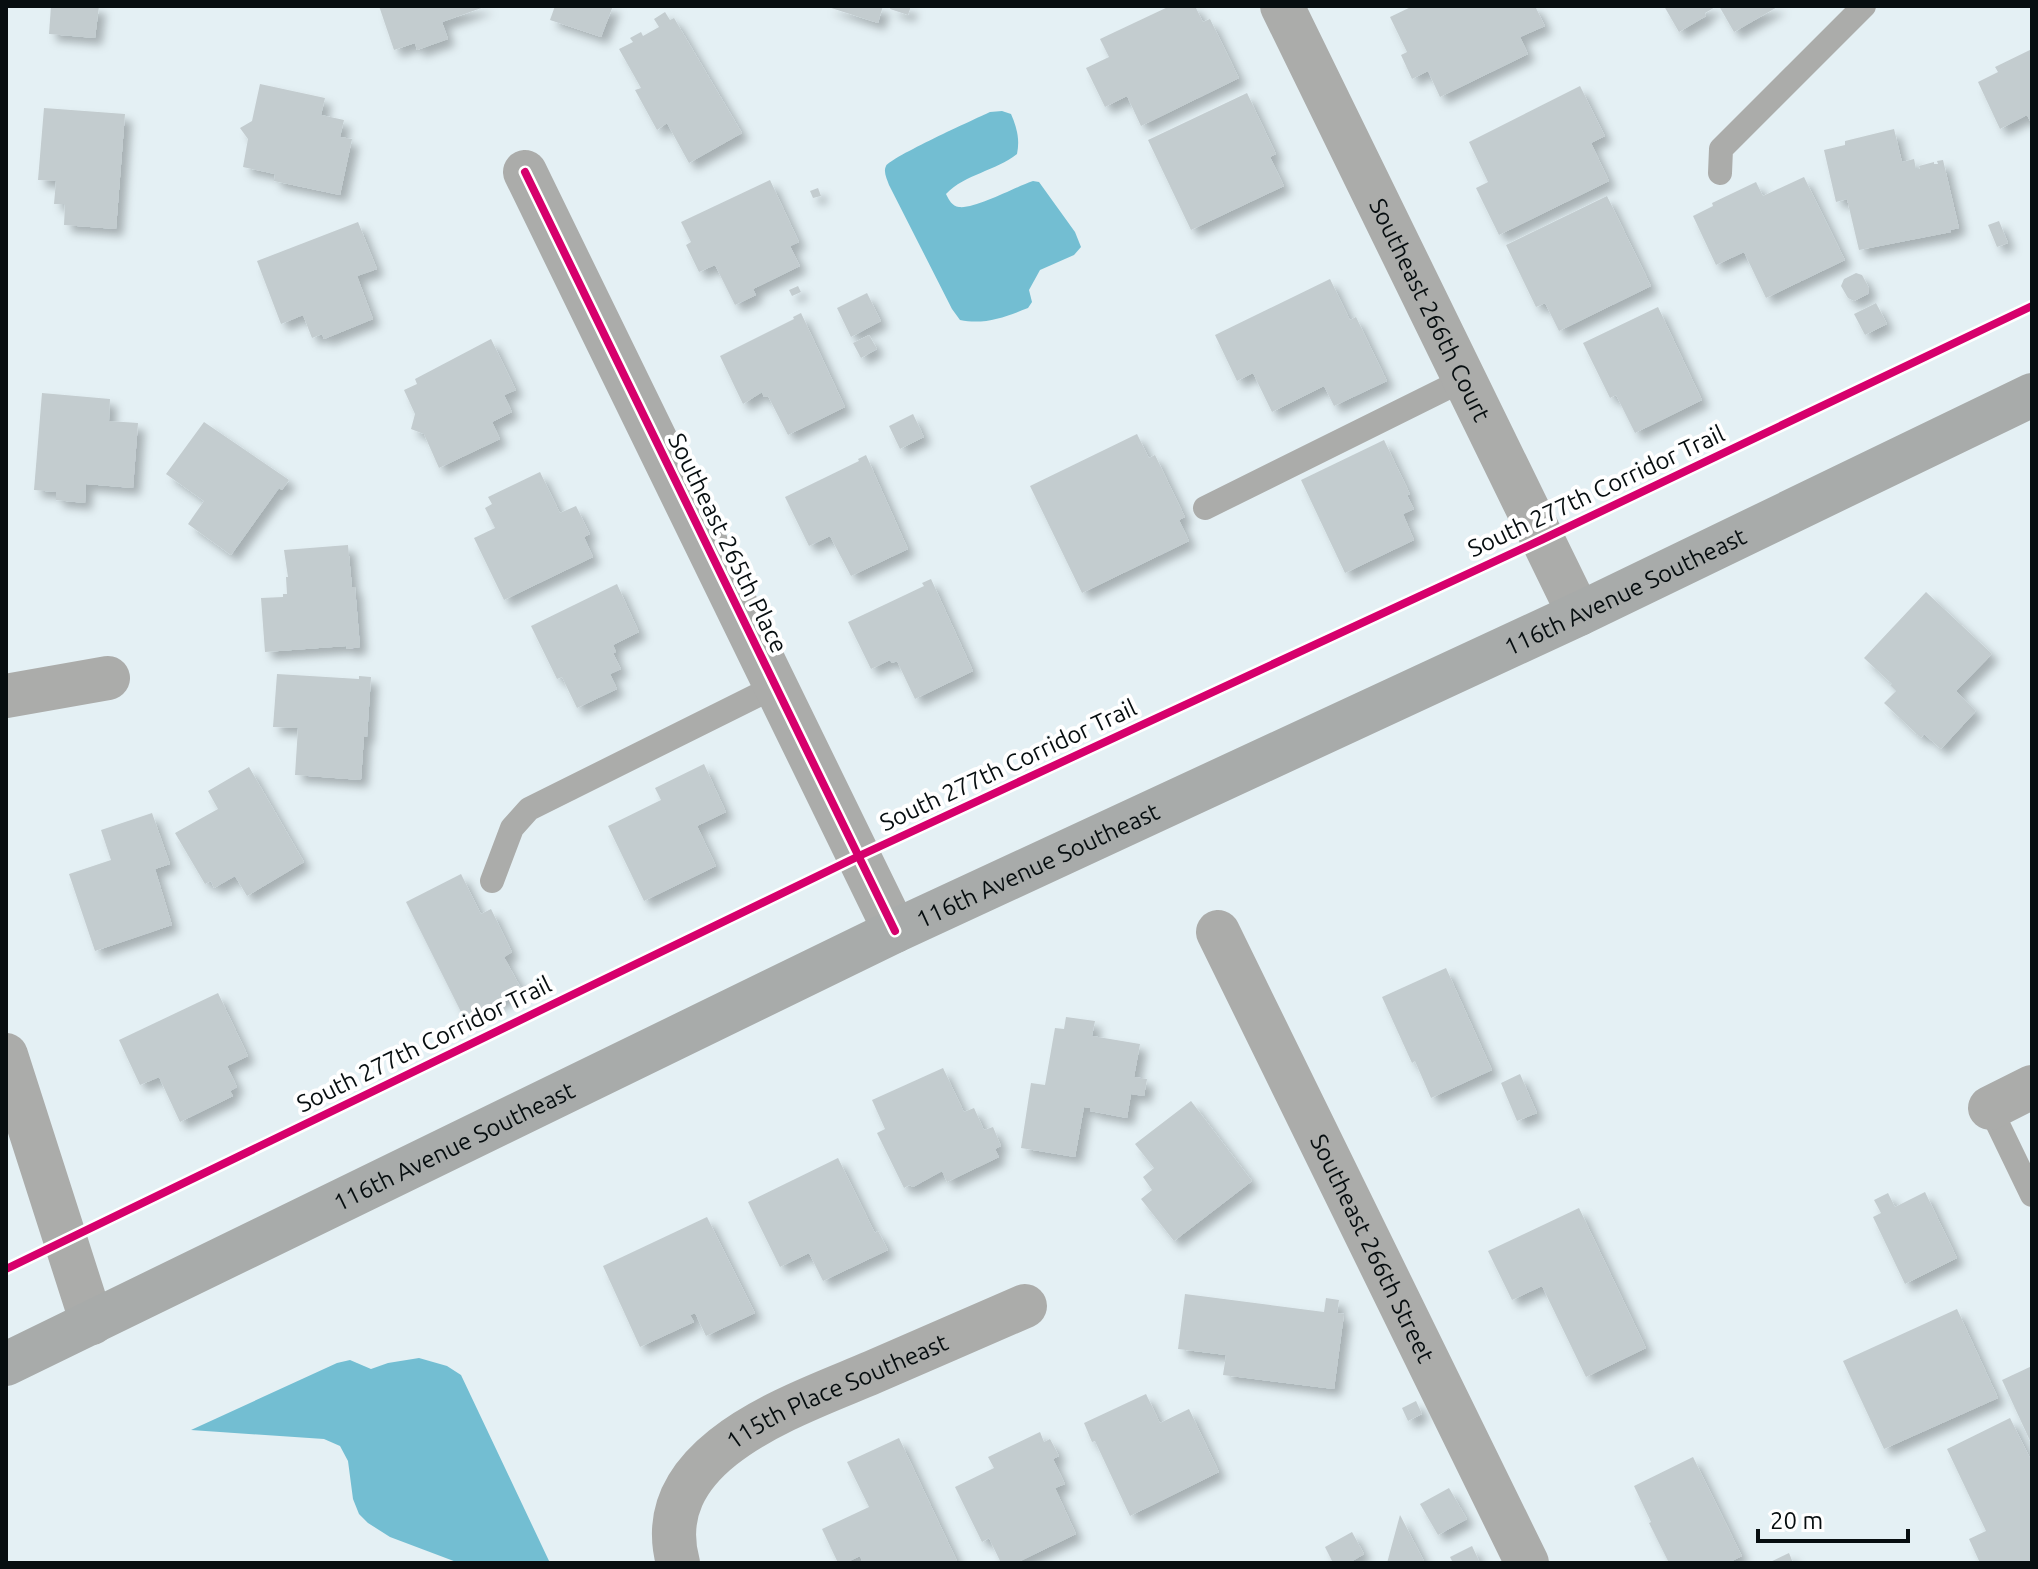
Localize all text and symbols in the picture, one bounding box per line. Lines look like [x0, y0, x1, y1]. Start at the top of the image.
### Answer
street label: Southeast 266th Court [1365, 194, 1496, 426]
street label: South 277th Corridor Trail [1464, 420, 1728, 562]
street label: Southeast 265th Place [663, 429, 793, 657]
street label: 116th Avenue Southeast [1500, 522, 1751, 660]
street label: South 277th Corridor Trail [876, 694, 1140, 836]
street label: 116th Avenue Southeast [912, 797, 1164, 933]
street label: South 277th Corridor Trail [292, 971, 556, 1117]
street label: 116th Avenue Southeast [329, 1076, 579, 1216]
street label: Southeast 266th Street [1306, 1130, 1440, 1367]
street label: 115th Place Southeast [721, 1328, 952, 1454]
scale bar [1758, 1493, 1908, 1543]
text: 20 m [1770, 1507, 1823, 1534]

